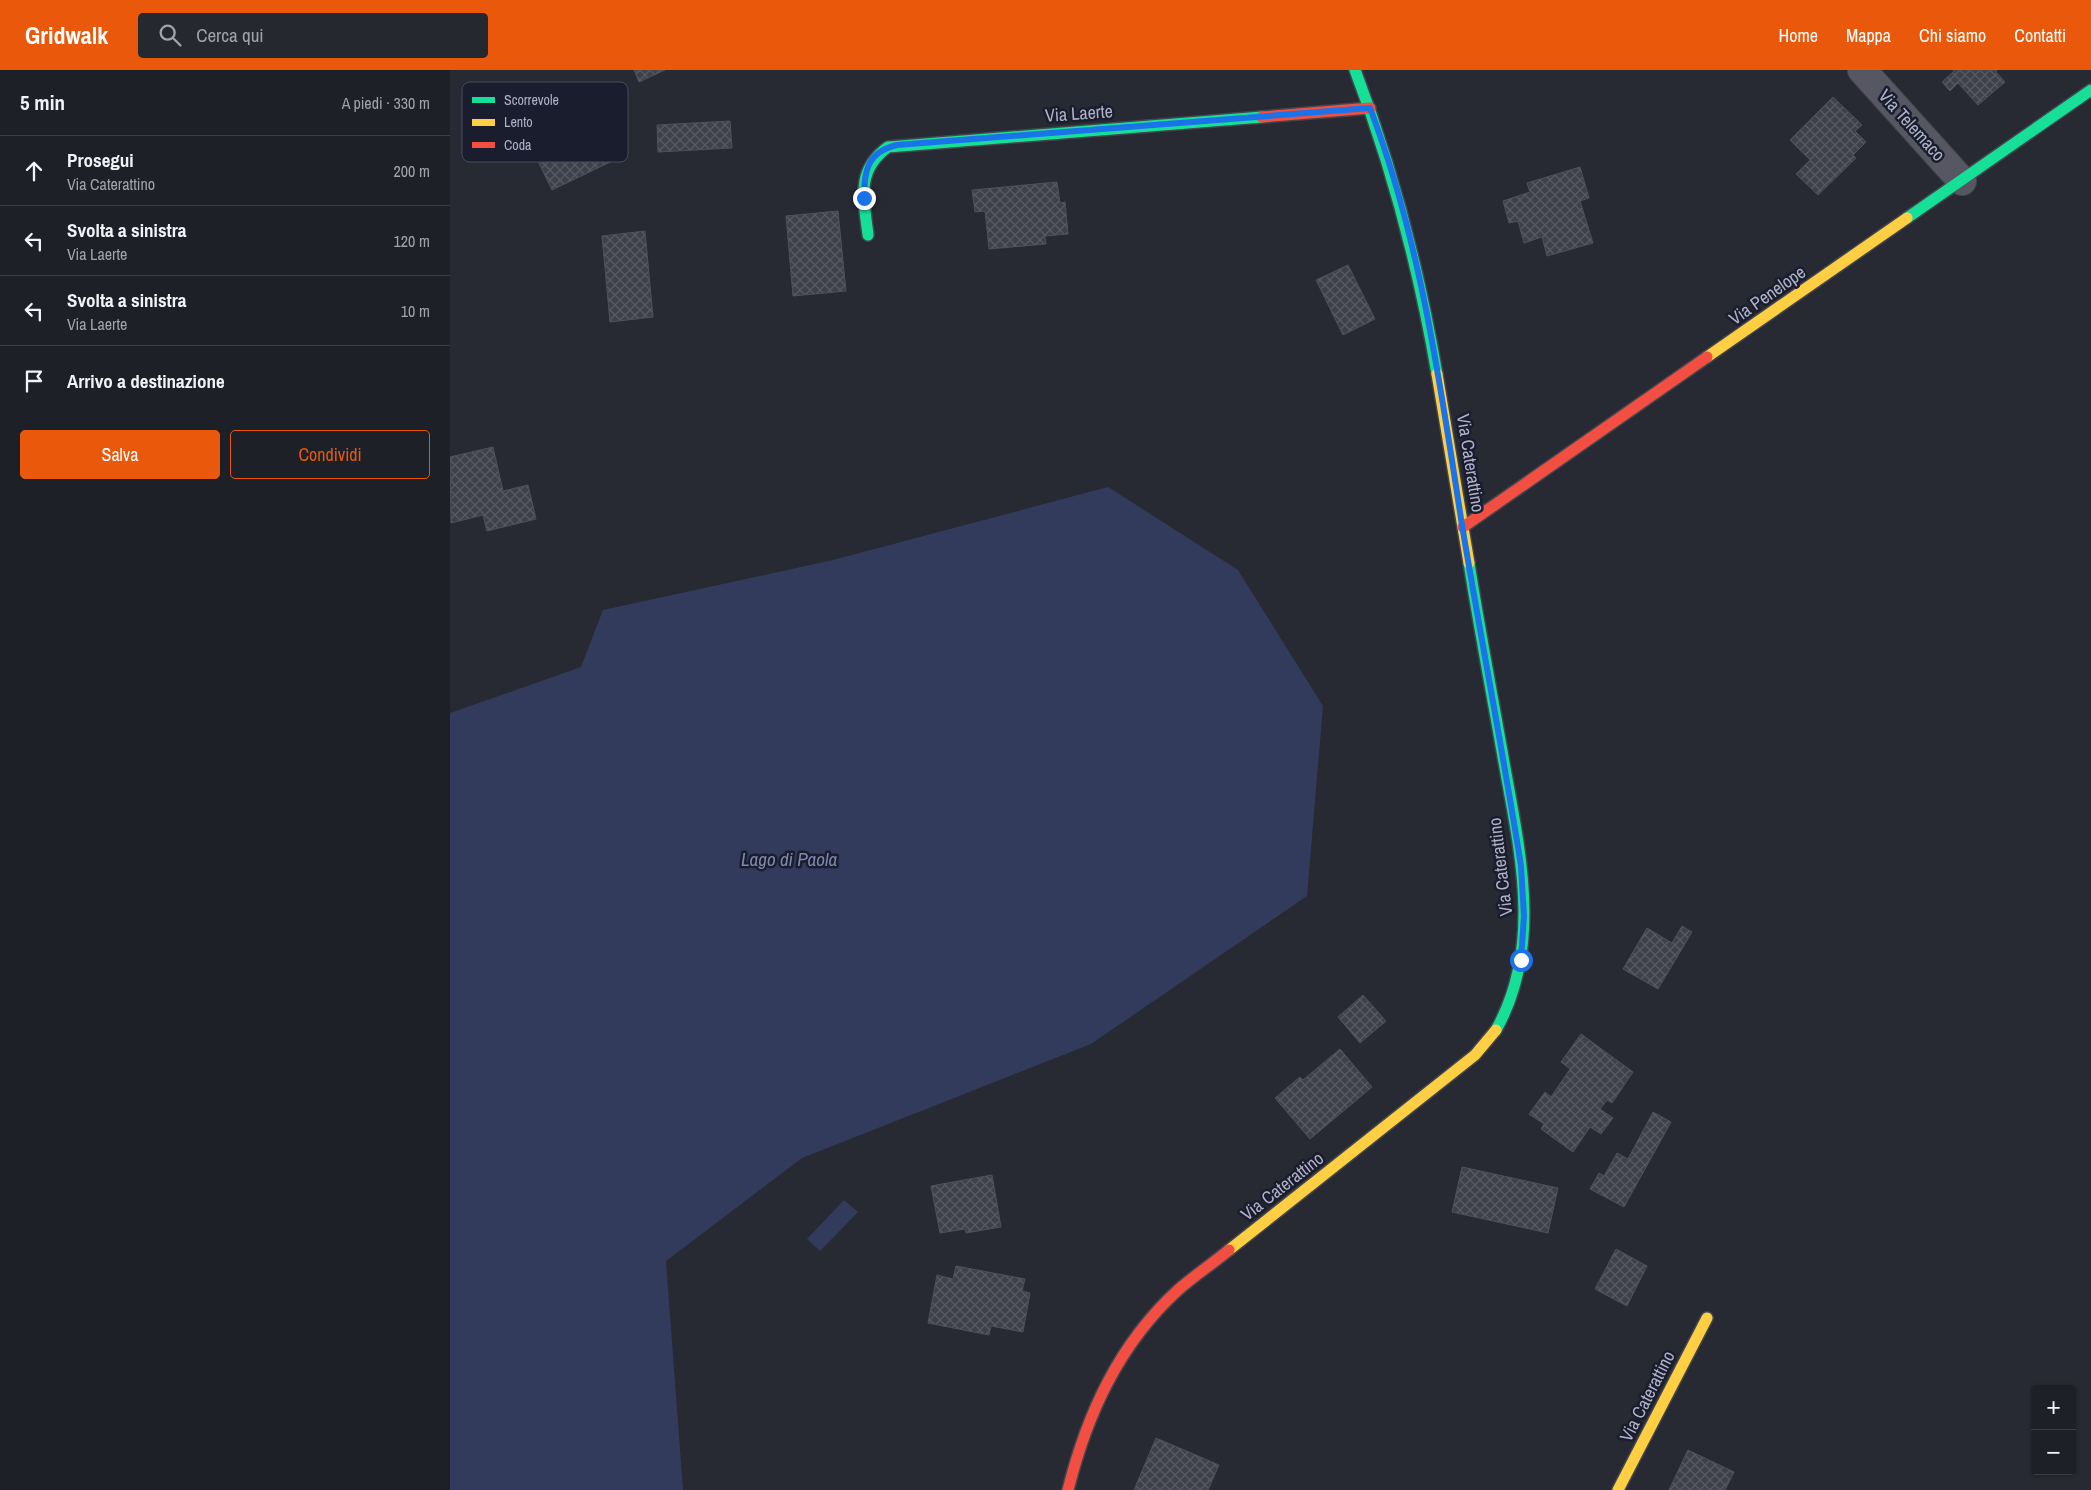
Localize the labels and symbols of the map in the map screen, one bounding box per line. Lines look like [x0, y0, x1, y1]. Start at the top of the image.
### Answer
legend [462, 82, 628, 162]
street label: Via Telemaco [1873, 84, 1951, 166]
text: Scorrevole [504, 91, 559, 109]
street label: Via Laerte [1044, 98, 1114, 128]
text: Lento [504, 113, 533, 131]
text: Coda [504, 136, 532, 154]
route end [853, 187, 876, 210]
street label: Via Penelope [1724, 259, 1810, 331]
street label: Via Caterattino [1451, 412, 1491, 514]
street label: Via Caterattino [1482, 816, 1518, 918]
water label: Lago di Paola [741, 846, 837, 872]
route start [1510, 949, 1533, 972]
street label: Via Caterattino [1235, 1146, 1329, 1226]
street label: Via Caterattino [1613, 1346, 1681, 1446]

